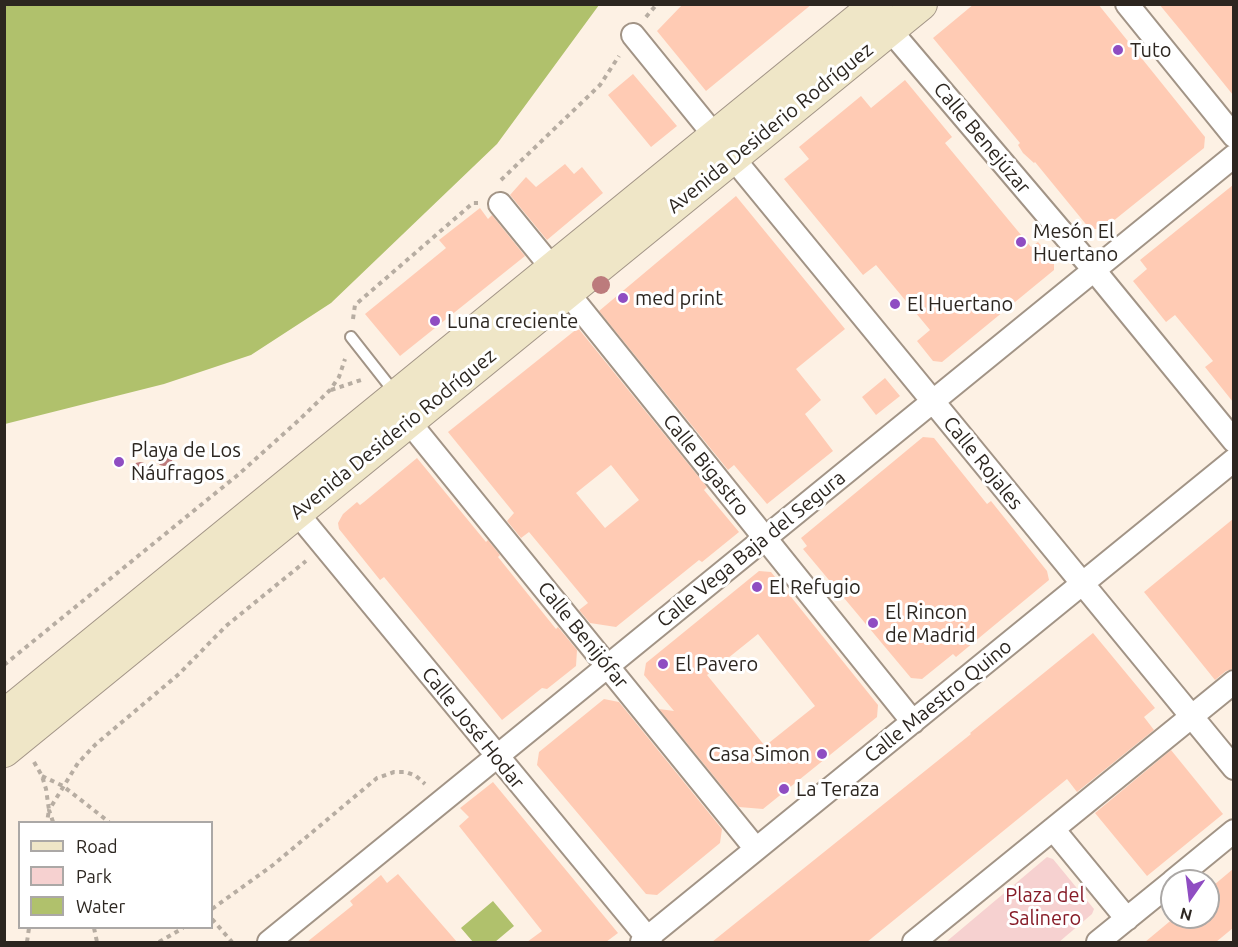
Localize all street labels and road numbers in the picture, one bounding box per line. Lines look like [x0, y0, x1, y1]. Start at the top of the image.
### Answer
street label: Avenida Desiderio Rodríguez [662, 38, 878, 218]
street label: Calle Benejúzar [928, 77, 1036, 199]
street label: Avenida Desiderio Rodríguez [285, 344, 501, 524]
street label: Calle Bigastro [658, 409, 754, 521]
street label: Calle Rojales [938, 412, 1028, 514]
street label: Calle Vega Baja del Segura [652, 466, 850, 632]
street label: Calle Benijófar [533, 577, 633, 693]
street label: Calle Maestro Quino [859, 634, 1017, 768]
street label: Calle José Hodar [417, 662, 529, 794]

